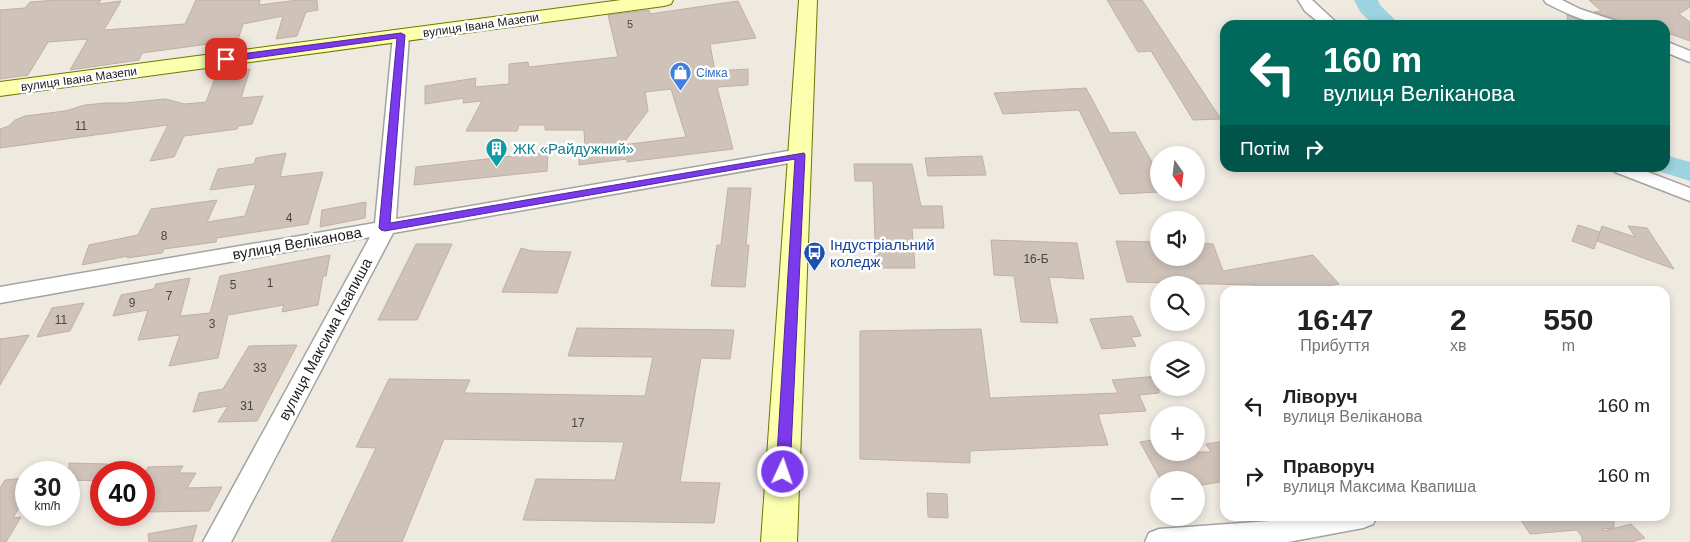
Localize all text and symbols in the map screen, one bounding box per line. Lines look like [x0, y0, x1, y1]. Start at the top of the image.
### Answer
street label: вулиця Івана Мазепи [422, 10, 540, 40]
house number: 5 [627, 18, 633, 30]
pin [205, 38, 247, 80]
icon: left [1240, 40, 1305, 105]
text: 160 m [1323, 40, 1422, 79]
icon: arrive [212, 45, 240, 73]
shop icon: Сімка [668, 61, 692, 92]
street label: вулиця Івана Мазепи [20, 64, 138, 94]
place label: Сімка [696, 66, 728, 80]
text: вулиця Веліканова [1323, 81, 1515, 106]
house number: 11 [75, 119, 88, 133]
icon: right [1300, 135, 1328, 163]
building icon: ЖК «Райдужний» [485, 136, 509, 167]
text: Потім [1240, 138, 1290, 159]
place label: ЖК «Райдужний» [513, 140, 634, 157]
north arrow [1150, 146, 1205, 201]
map controls [1150, 146, 1205, 526]
house number: 4 [286, 211, 293, 225]
button: sound [1150, 211, 1205, 266]
street label: вулиця Веліканова [231, 223, 364, 263]
house number: 8 [161, 229, 168, 243]
place label: Індустріальний коледж [830, 236, 935, 270]
bus stop icon: Індустріальний коледж [802, 241, 826, 272]
house number: 16-Б [1023, 252, 1049, 266]
street label: вулиця Максима Квапиша [275, 255, 375, 423]
house number: 1 [267, 276, 274, 290]
button: search [1150, 276, 1205, 331]
house number: 5 [230, 278, 237, 292]
house number: 7 [166, 289, 173, 303]
house number: 9 [129, 296, 136, 310]
text: 16:47 [1297, 303, 1373, 336]
text: 2 [1450, 303, 1467, 336]
text: 550 [1543, 303, 1593, 336]
house number: 11 [55, 313, 68, 327]
house number: 3 [209, 317, 216, 331]
text: Прибуття [1300, 337, 1370, 354]
text: хв [1450, 337, 1467, 354]
text: m [1562, 337, 1575, 354]
button: layers [1150, 341, 1205, 396]
house number: 33 [253, 361, 267, 375]
text: Ліворуч [1283, 386, 1358, 407]
icon: left [1240, 392, 1268, 420]
text: 160 m [1597, 395, 1650, 416]
house number: 31 [240, 399, 254, 413]
button: + [1150, 406, 1205, 461]
text: вулиця Веліканова [1283, 408, 1422, 425]
house number: 17 [571, 416, 585, 430]
position arrow [756, 445, 808, 497]
text: Праворуч [1283, 456, 1375, 477]
speed limit sign: 40 [90, 461, 155, 526]
icon: right [1240, 462, 1268, 490]
text: 160 m [1597, 465, 1650, 486]
button: − [1150, 471, 1205, 526]
text: 30 [34, 473, 61, 501]
text: вулиця Максима Квапиша [1283, 478, 1476, 495]
text: km/h [34, 499, 61, 513]

